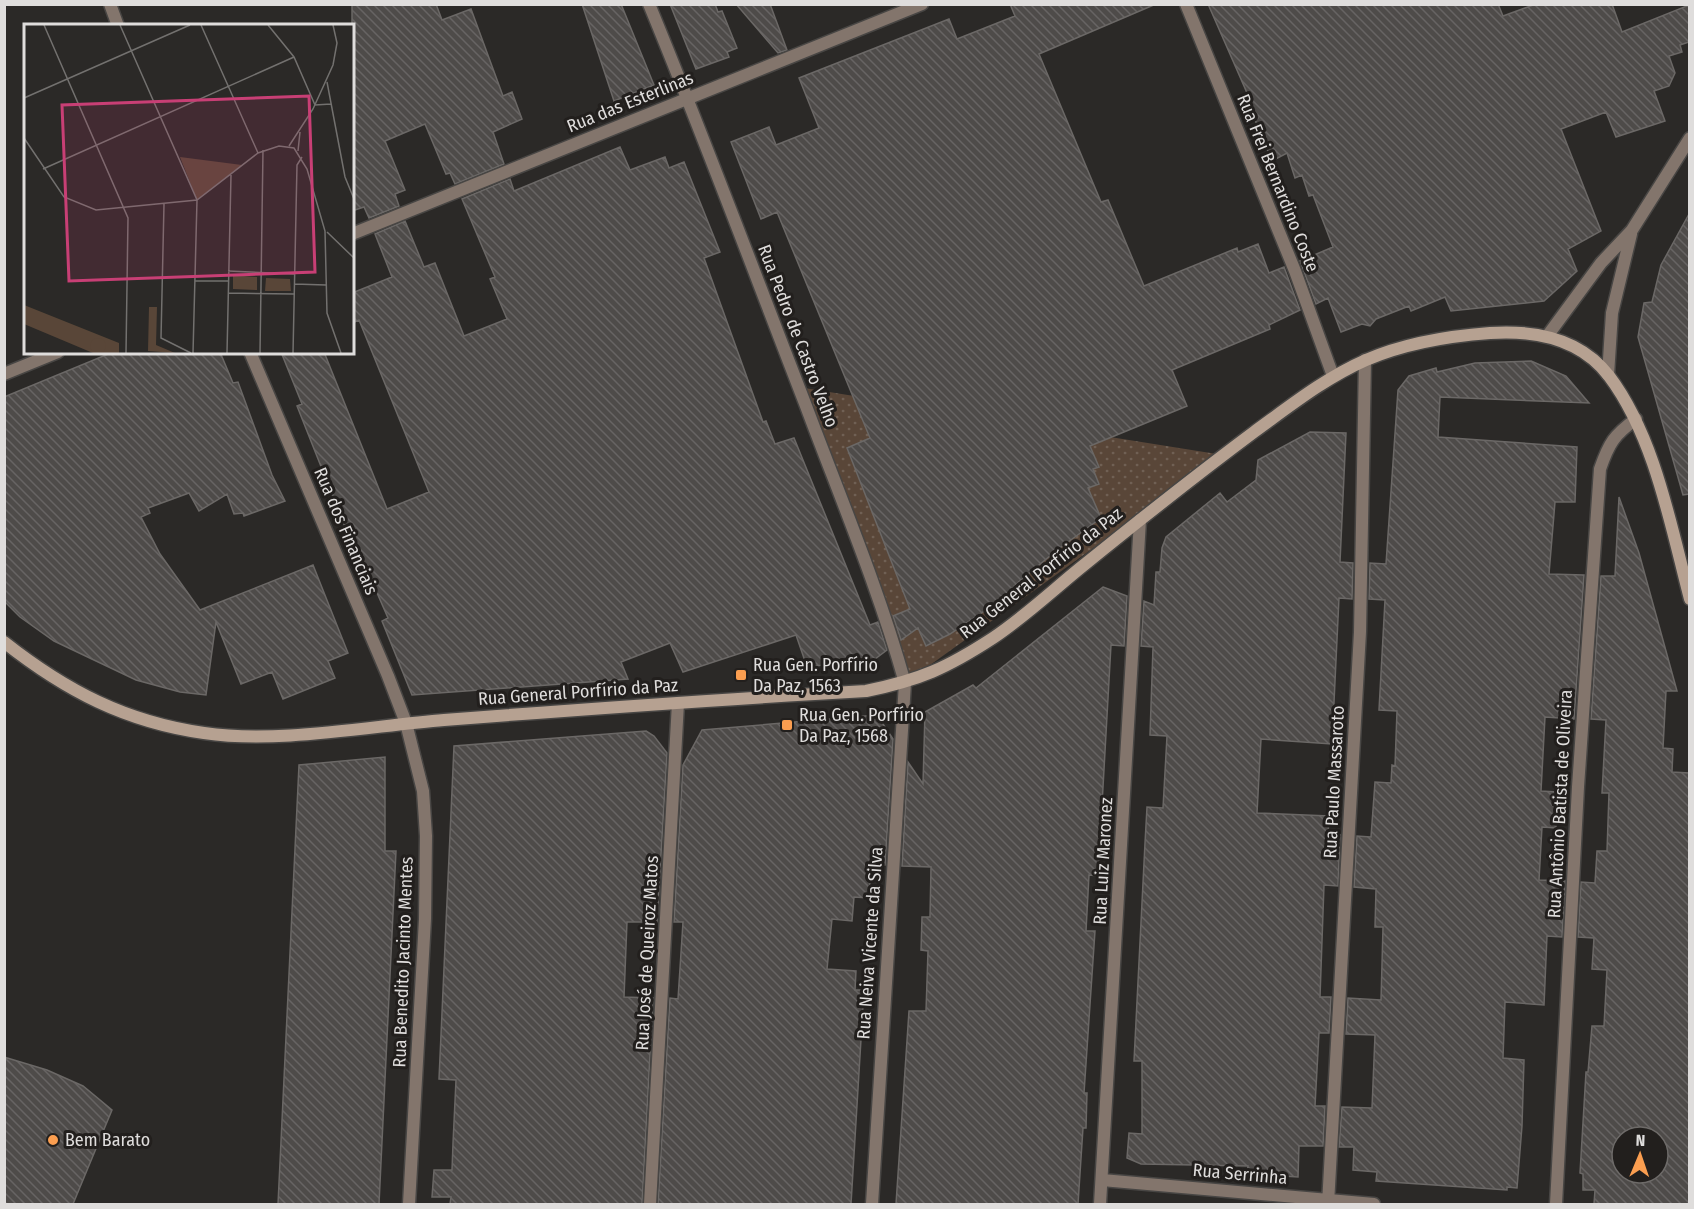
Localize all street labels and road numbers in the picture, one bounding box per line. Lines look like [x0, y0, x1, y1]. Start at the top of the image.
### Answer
street label: Rua das Esterlinas [564, 66, 697, 137]
street label: Rua Frei Bernardino Coste [1232, 91, 1324, 275]
street label: Rua Pedro de Castro Velho [753, 242, 843, 430]
street label: Rua dos Financiais [309, 464, 383, 598]
street label: Rua General Porfírio da Paz [955, 503, 1127, 643]
street label: Rua General Porfírio da Paz [477, 674, 679, 710]
street label: Rua Antônio Batista de Oliveira [1543, 689, 1577, 919]
street label: Rua Paulo Massaroto [1319, 705, 1349, 859]
street label: Rua Luiz Maronez [1089, 797, 1117, 925]
street label: Rua Neiva Vicente da Silva [852, 846, 888, 1040]
street label: Rua José de Queiroz Matos [631, 855, 663, 1051]
street label: Rua Benedito Jacinto Mentes [388, 856, 418, 1068]
street label: Rua Serrinha [1192, 1159, 1288, 1189]

